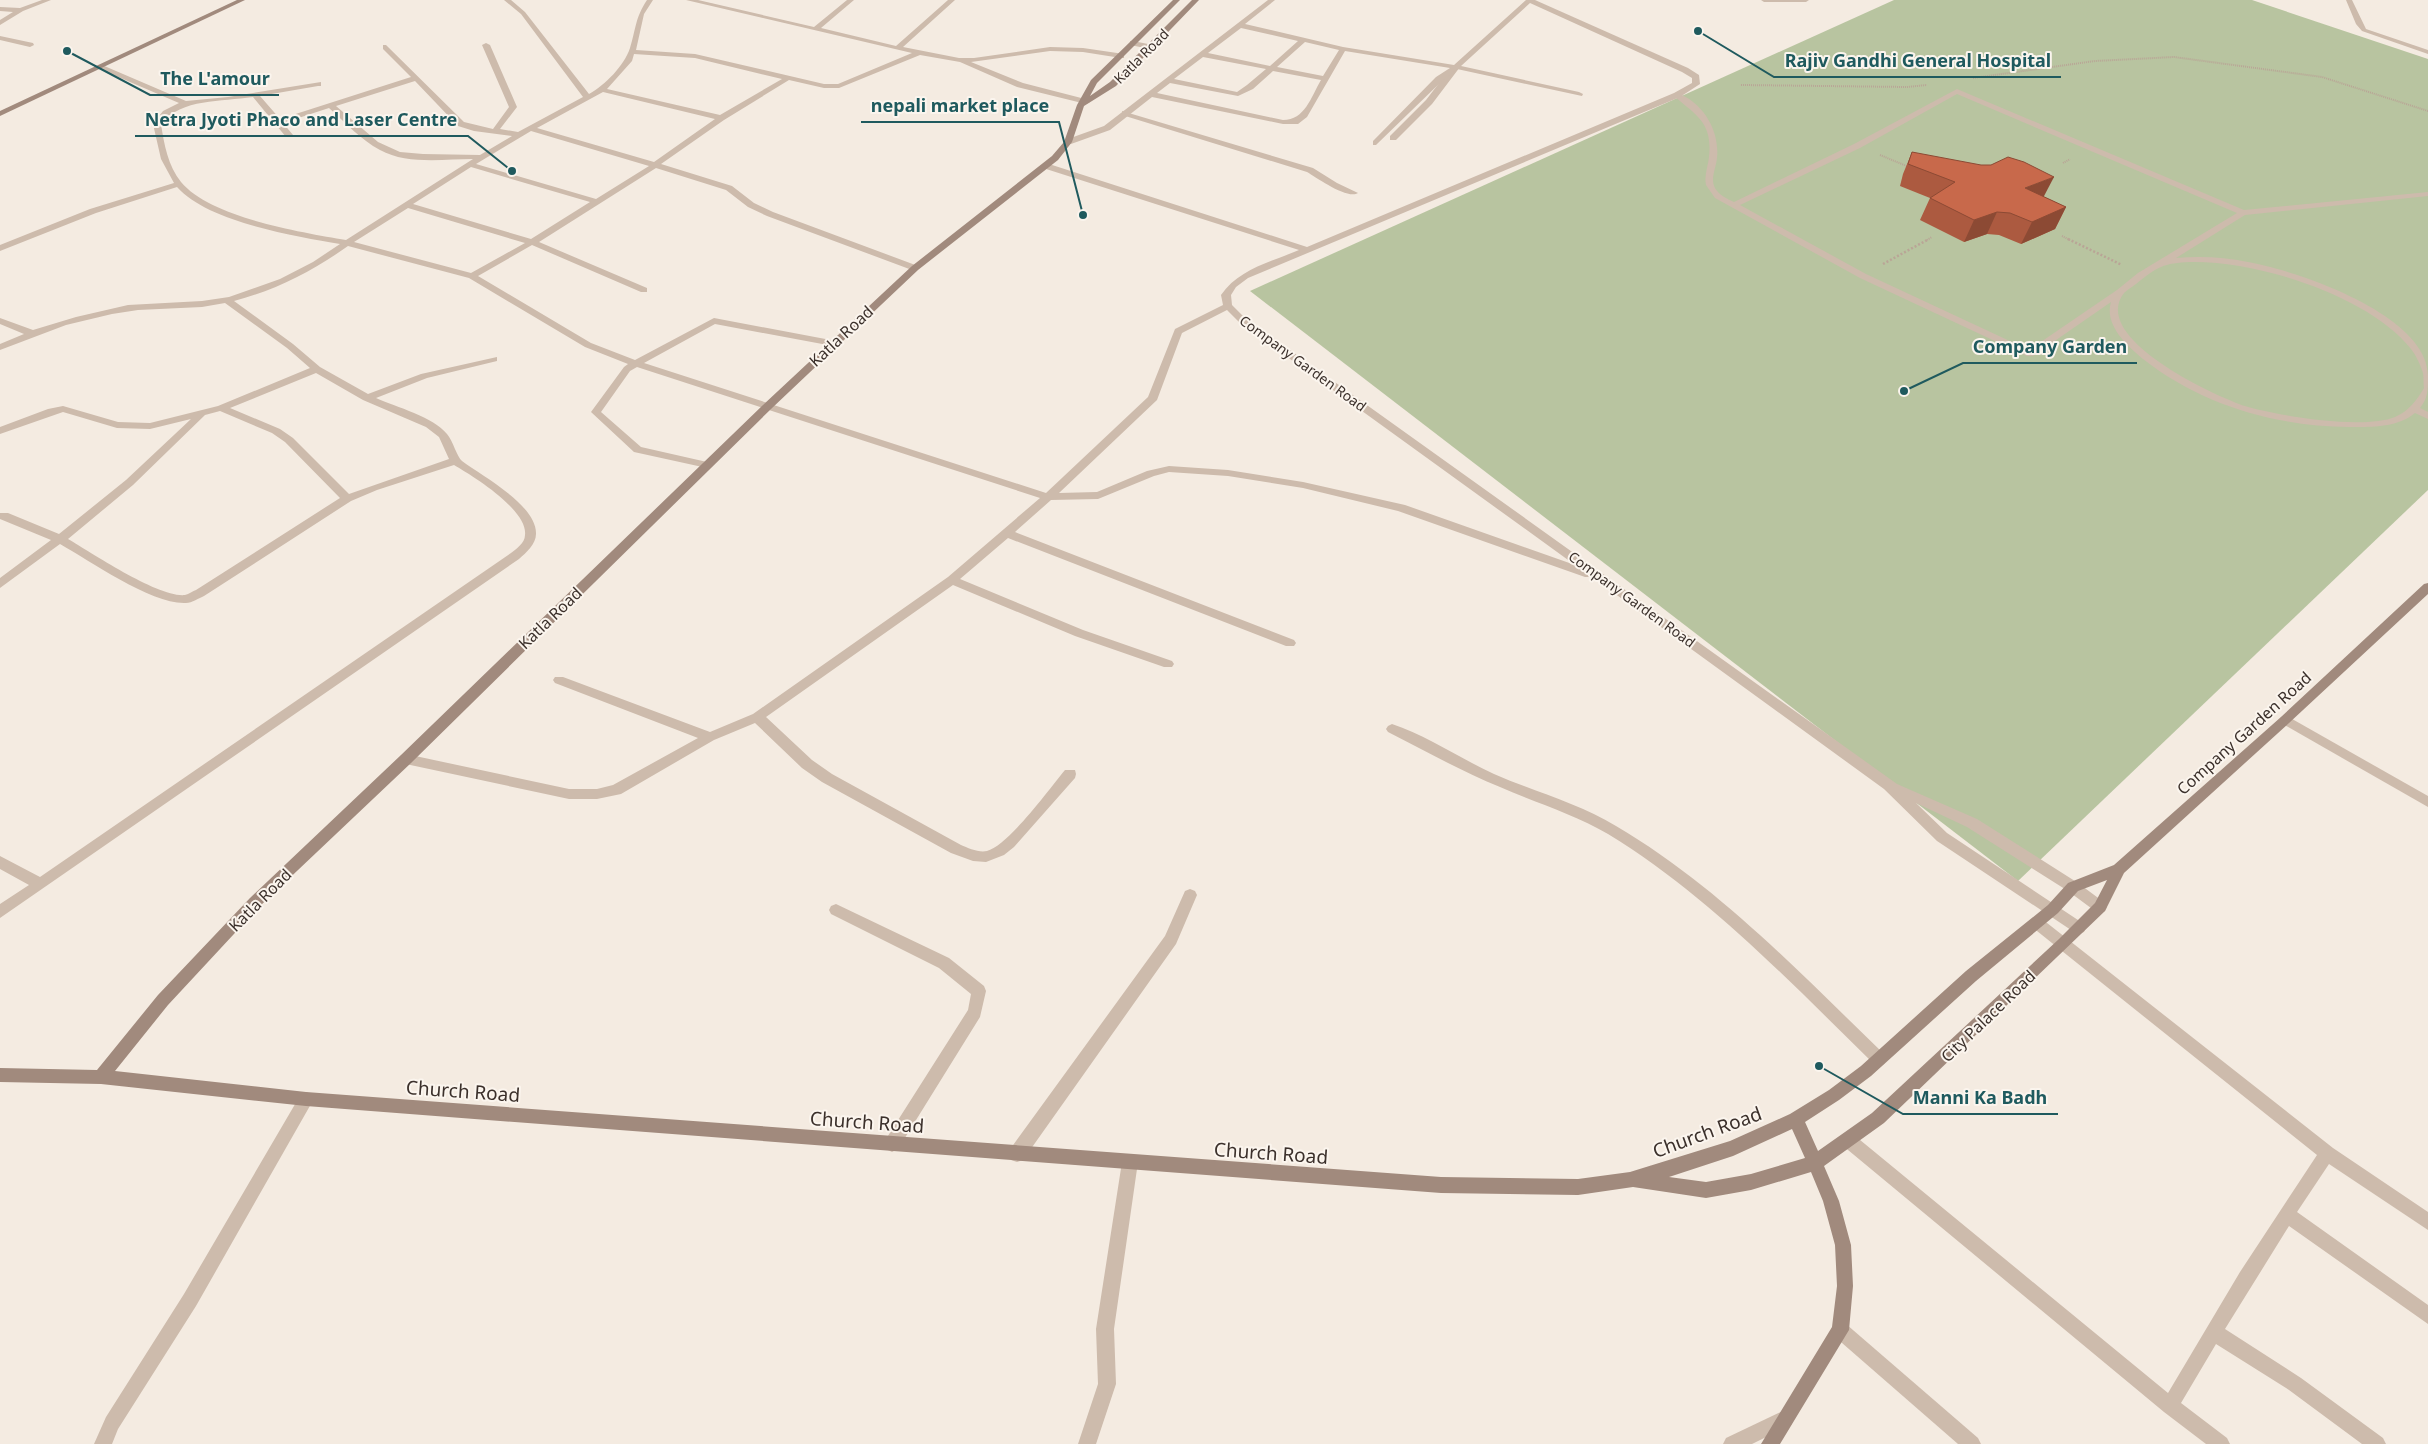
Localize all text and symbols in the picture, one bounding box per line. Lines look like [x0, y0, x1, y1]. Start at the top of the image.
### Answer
street label: Katla Road [1109, 24, 1173, 88]
callout: Rajiv Gandhi General Hospital [1774, 44, 2061, 77]
text: Rajiv Gandhi General Hospital [1785, 48, 2051, 72]
callout: The L'amour [150, 62, 279, 95]
text: The L'amour [160, 66, 270, 90]
callout: nepali market place [861, 89, 1059, 122]
text: nepali market place [871, 93, 1049, 117]
callout: Netra Jyoti Phaco and Laser Centre [135, 103, 468, 136]
text: Netra Jyoti Phaco and Laser Centre [145, 107, 457, 131]
street label: Katla Road [804, 301, 878, 371]
street label: Company Garden Road [1236, 311, 1370, 415]
callout: Company Garden [1963, 330, 2137, 363]
text: Company Garden [1973, 334, 2127, 358]
street label: Company Garden Road [1565, 547, 1699, 651]
street label: Katla Road [513, 582, 587, 654]
street label: Company Garden Road [2172, 667, 2316, 799]
street label: Katla Road [224, 864, 296, 936]
street label: City Palace Road [1936, 965, 2040, 1067]
street label: Church Road [405, 1074, 521, 1108]
callout: Manni Ka Badh [1903, 1081, 2058, 1114]
text: Manni Ka Badh [1913, 1085, 2047, 1109]
street label: Church Road [1649, 1100, 1765, 1164]
street label: Church Road [809, 1105, 925, 1139]
street label: Church Road [1213, 1136, 1329, 1170]

